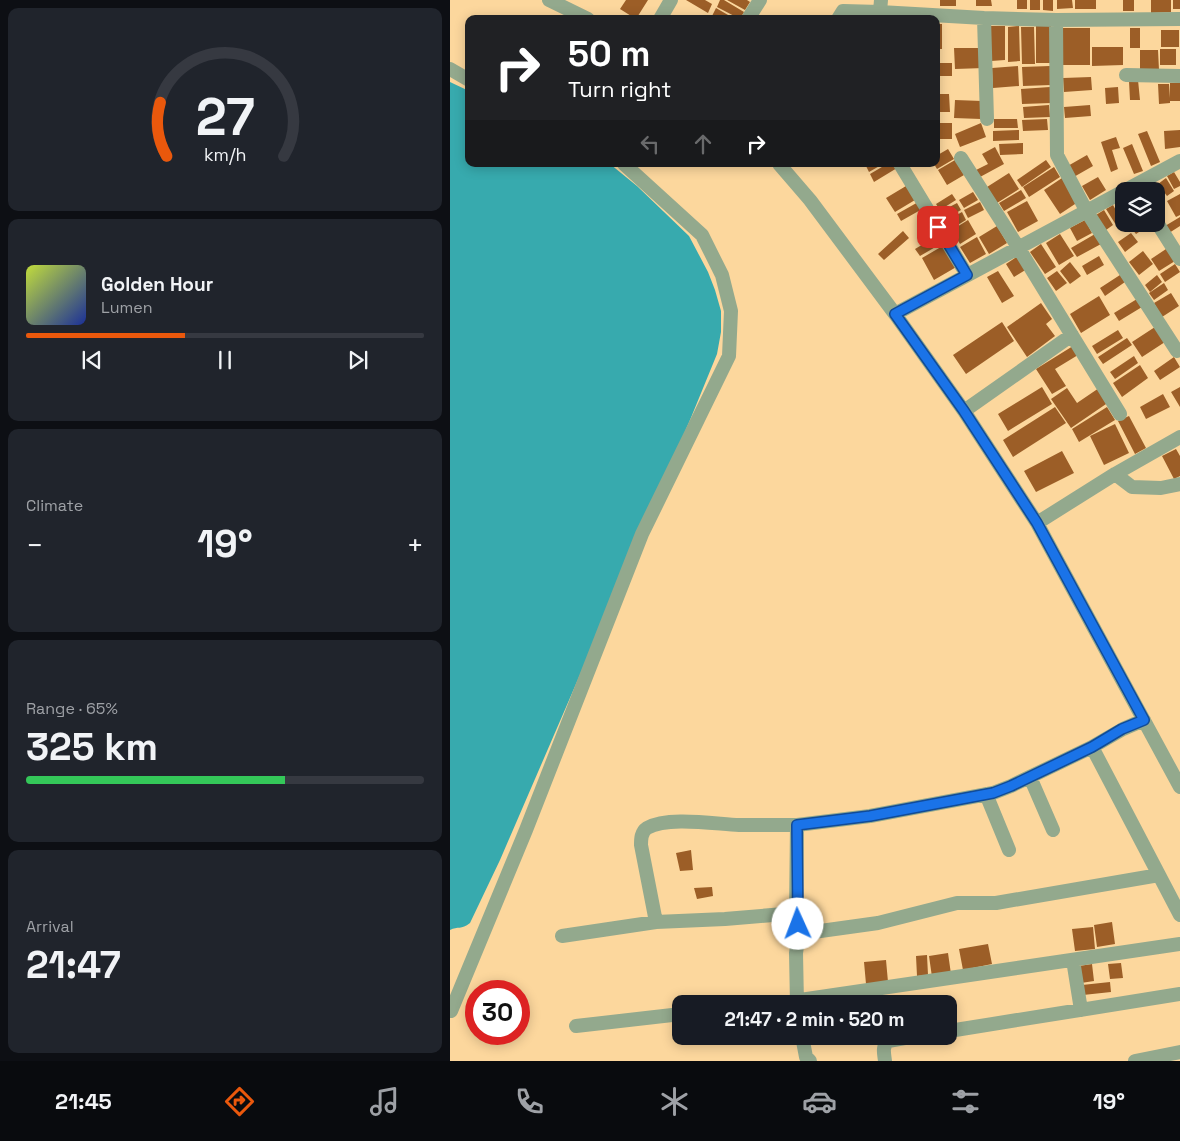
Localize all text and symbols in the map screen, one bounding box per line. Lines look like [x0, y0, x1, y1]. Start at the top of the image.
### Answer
text: 50 m [568, 32, 650, 76]
icon: right [485, 35, 550, 100]
text: Turn right [568, 75, 671, 103]
text: 27 [195, 84, 255, 150]
icon: left [636, 130, 664, 158]
icon: ahead [689, 130, 717, 158]
icon: right [742, 130, 770, 158]
text: km/h [204, 143, 246, 166]
map controls [1115, 182, 1165, 232]
button: layers [1115, 182, 1165, 232]
pin [917, 206, 959, 248]
icon: arrive [924, 213, 952, 241]
text: Golden Hour [101, 272, 213, 297]
text: Lumen [101, 297, 153, 318]
icon: previous [78, 346, 106, 374]
icon: pause [211, 346, 239, 374]
icon: next [344, 346, 372, 374]
text: Climate [26, 495, 83, 516]
text: 19° [197, 520, 253, 568]
text: − [26, 527, 43, 563]
text: + [407, 527, 424, 563]
text: Range · 65% [26, 698, 118, 719]
text: 325 km [26, 723, 158, 771]
position arrow [771, 897, 823, 949]
text: Arrival [26, 916, 74, 937]
text: 21:47 [26, 941, 121, 989]
speed limit sign: 30 [465, 980, 530, 1045]
text: 21:47 · 2 min · 520 m [725, 1007, 904, 1032]
icon: directions [222, 1084, 257, 1119]
icon: music [367, 1084, 402, 1119]
icon: phone [512, 1084, 547, 1119]
icon: climate [657, 1084, 692, 1119]
icon: car [802, 1084, 837, 1119]
icon: filters [948, 1084, 983, 1119]
text: 21:45 [55, 1087, 112, 1115]
text: 19° [1093, 1087, 1125, 1115]

